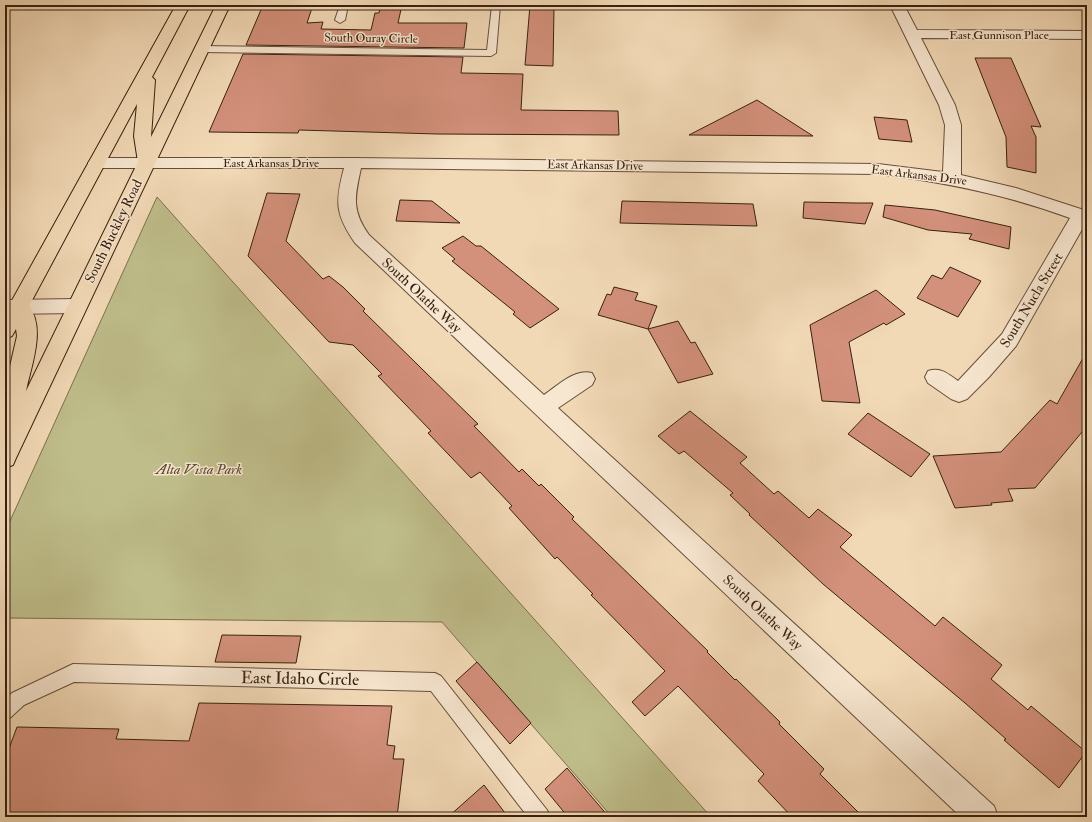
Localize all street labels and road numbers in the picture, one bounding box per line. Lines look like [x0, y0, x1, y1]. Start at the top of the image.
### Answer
street label: East Gunnison Place [949, 28, 1049, 43]
street label: South Ouray Circle [324, 30, 418, 47]
street label: East Arkansas Drive [223, 156, 319, 171]
street label: East Arkansas Drive [547, 157, 643, 174]
street label: East Arkansas Drive [870, 162, 968, 189]
street label: South Buckley Road [81, 177, 147, 286]
street label: South Nucla Street [996, 249, 1067, 351]
street label: South Olathe Way [378, 254, 466, 338]
street label: South Olathe Way [719, 571, 807, 655]
street label: East Idaho Circle [241, 667, 359, 690]

